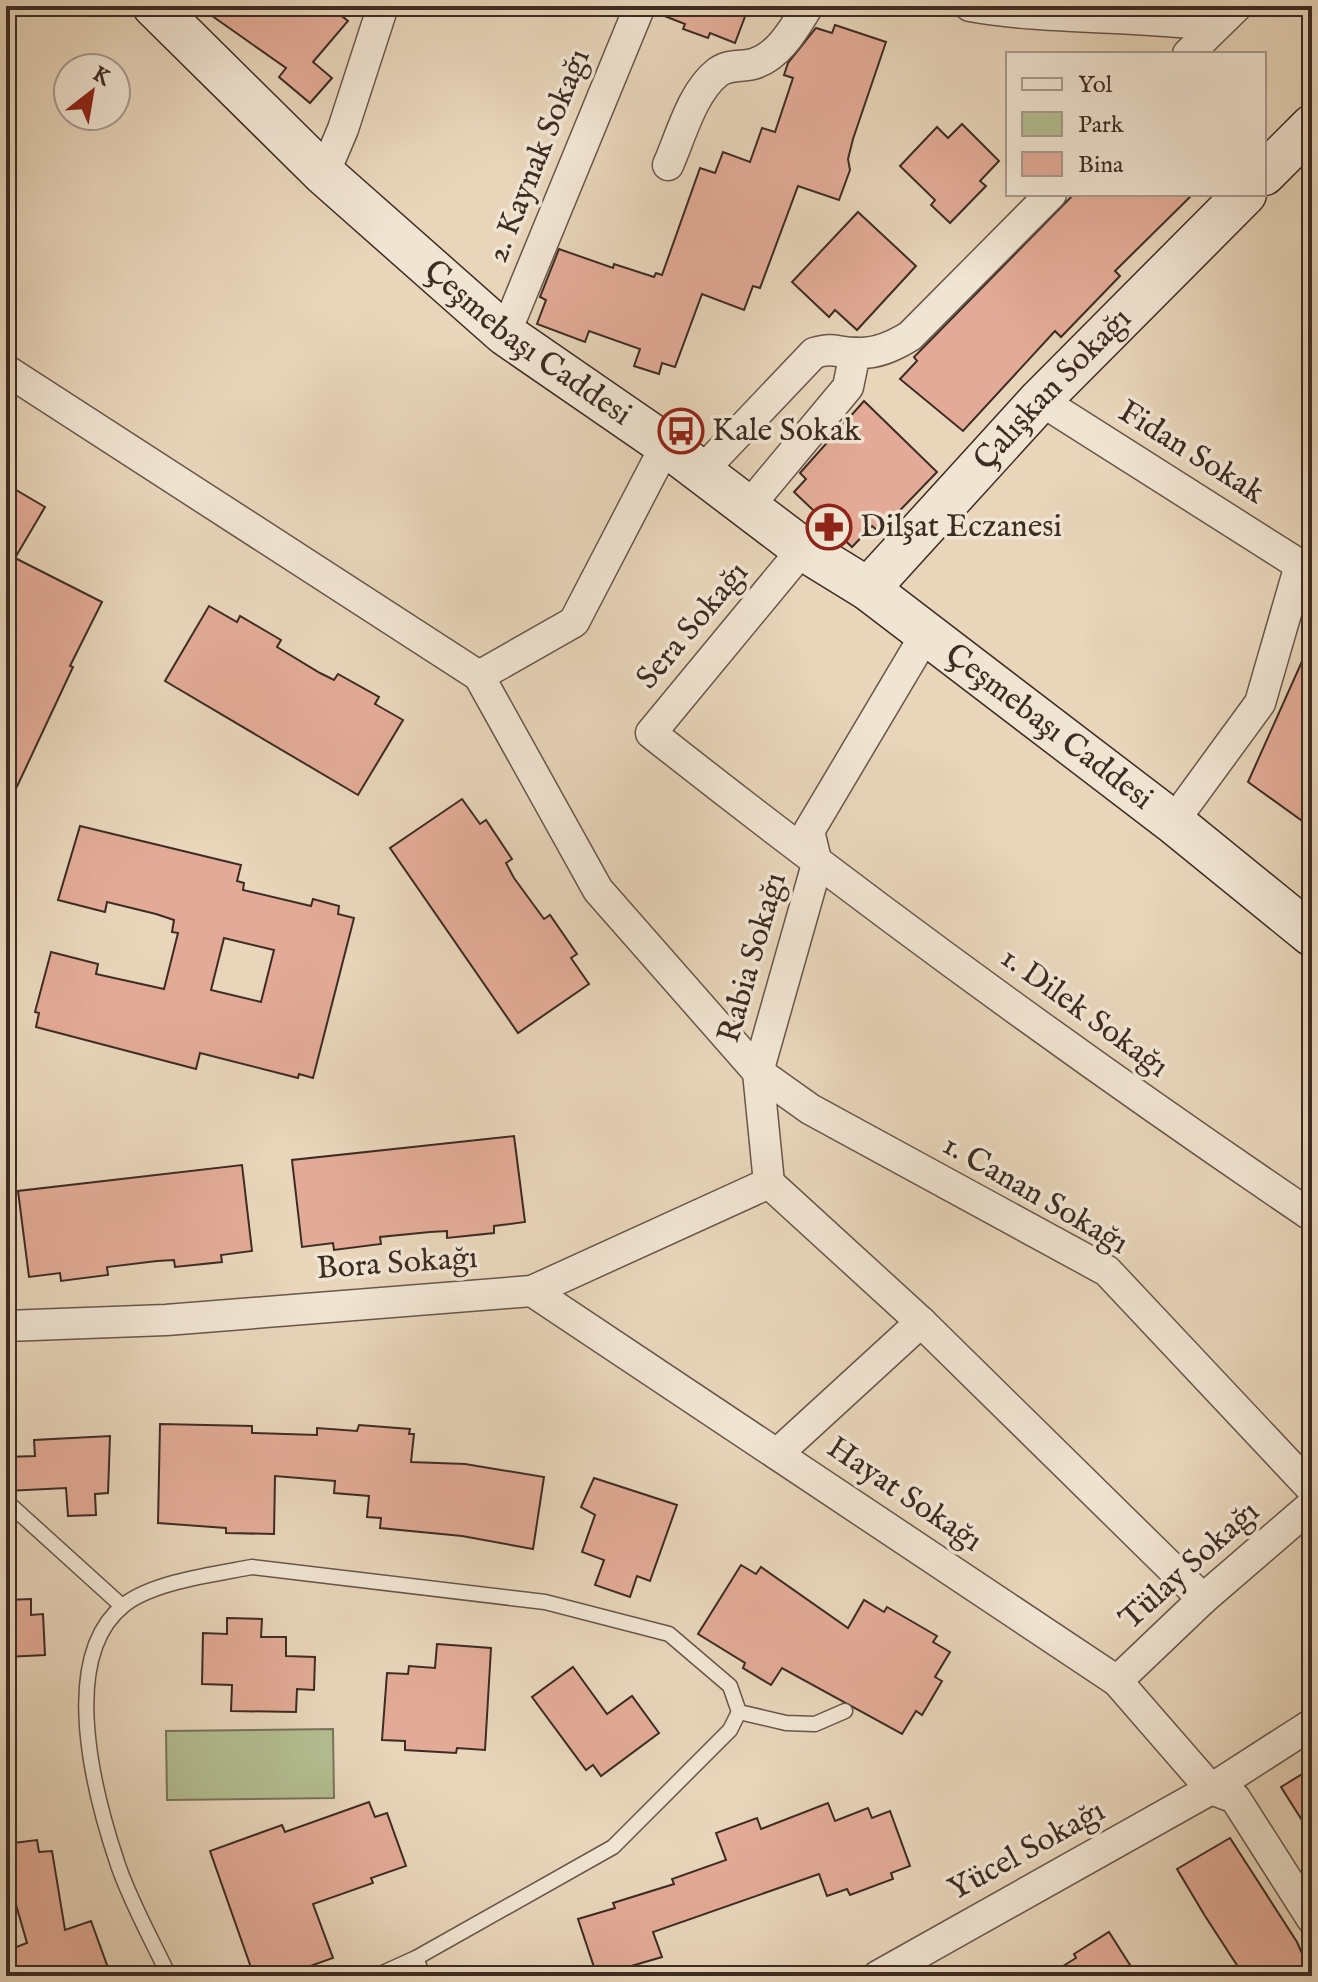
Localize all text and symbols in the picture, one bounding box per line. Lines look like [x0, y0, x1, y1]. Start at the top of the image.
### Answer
street label: 2. Kaynak Sokağı [478, 43, 600, 269]
north arrow [52, 52, 132, 132]
legend [1006, 52, 1266, 196]
text: K [87, 60, 116, 93]
text: Yol [1078, 70, 1113, 101]
text: Park [1078, 110, 1124, 141]
text: Bina [1078, 150, 1124, 181]
street label: Çeşmebaşı Caddesi [415, 251, 639, 435]
street label: Çalışkan Sokağı [965, 299, 1140, 480]
street label: Fidan Sokak [1110, 392, 1273, 515]
bus stop icon: Kale Sokak [657, 407, 705, 455]
place label: Kale Sokak [712, 411, 862, 452]
pharmacy icon: Dilşat Eczanesi [805, 503, 853, 551]
place label: Dilşat Eczanesi [860, 507, 1062, 548]
street label: Sera Sokağı [628, 554, 758, 698]
street label: Çeşmebaşı Caddesi [937, 635, 1161, 820]
street label: Rabia Sokağı [709, 868, 797, 1048]
street label: 1. Dilek Sokağı [992, 938, 1176, 1088]
street label: 1. Canan Sokağı [935, 1125, 1135, 1265]
street label: Bora Sokağı [315, 1238, 479, 1290]
street label: Hayat Sokağı [818, 1428, 990, 1562]
street label: Tülay Sokağı [1111, 1492, 1269, 1640]
street label: Yücel Sokağı [941, 1791, 1113, 1911]

